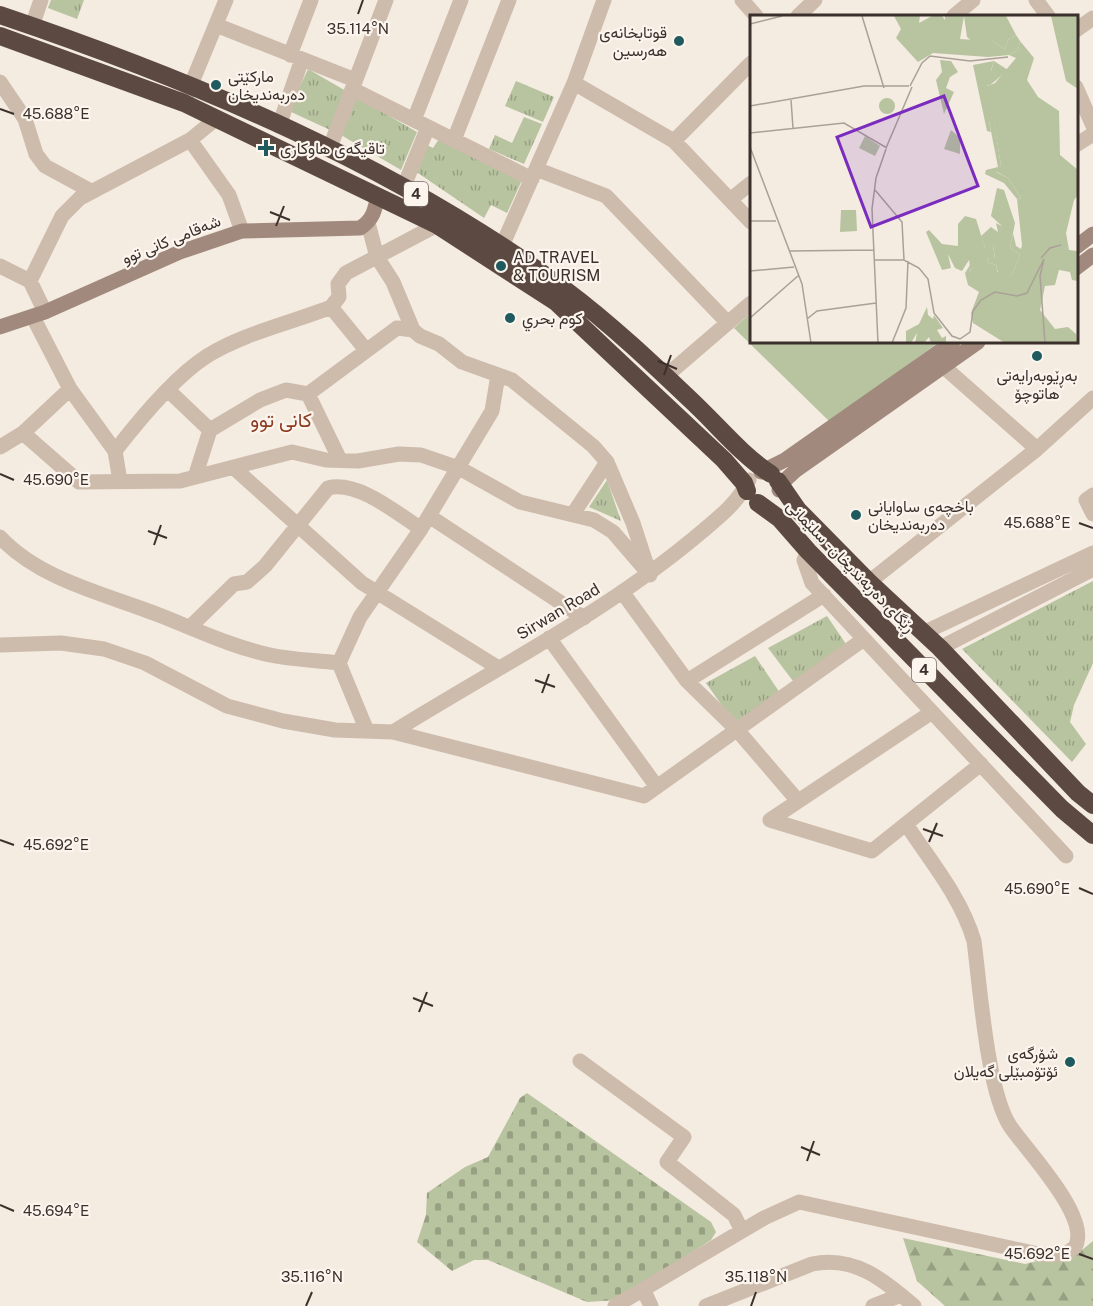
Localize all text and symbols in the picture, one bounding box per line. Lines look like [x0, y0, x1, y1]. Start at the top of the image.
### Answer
inset map [750, 15, 1078, 344]
text: 35.114°N [327, 20, 389, 37]
place label: قوتابخانەی هەرسین [599, 23, 667, 61]
marker: قوتابخانەی هەرسین [672, 34, 686, 48]
place label: مارکێتی دەربەندیخان [228, 67, 305, 105]
marker: مارکێتی دەربەندیخان [209, 78, 223, 92]
text: 45.688°E [22, 105, 90, 122]
marker: تاقیگەی هاوکاری [257, 139, 275, 157]
place label: تاقیگەی هاوکاری [280, 139, 385, 159]
road number: 4 [404, 182, 428, 206]
street label: شەقامی کانی توو [119, 211, 224, 269]
place label: AD TRAVEL & TOURISM [513, 248, 601, 285]
marker: AD TRAVEL & TOURISM [494, 259, 508, 273]
place label: کوم بحري [522, 309, 583, 332]
marker: کوم بحري [503, 311, 517, 325]
marker: بەڕێوبەرایەتی هاتوچۆ [1030, 349, 1044, 363]
place label: بەڕێوبەرایەتی هاتوچۆ [996, 366, 1078, 405]
district label: کانی توو [250, 408, 312, 433]
text: 45.690°E [23, 471, 89, 488]
street label: ڕێگای دەربەندیخان - سلێمانی [780, 496, 919, 638]
place label: باخچەی ساوایانی دەربەندیخان [868, 497, 974, 535]
marker: باخچەی ساوایانی دەربەندیخان [849, 508, 863, 522]
text: 45.688°E [1003, 514, 1071, 531]
street label: Sirwan Road [513, 579, 603, 644]
road number: 4 [912, 658, 936, 682]
text: 45.692°E [23, 836, 89, 853]
text: 45.690°E [1004, 880, 1070, 897]
place label: شۆرگه‌ى ئۆتۆمبێلى گه‌یلان [954, 1044, 1058, 1082]
marker: شۆرگه‌ى ئۆتۆمبێلى گه‌یلان [1063, 1055, 1077, 1069]
text: 45.694°E [23, 1202, 89, 1219]
text: 45.692°E [1004, 1245, 1070, 1262]
text: 35.116°N [281, 1268, 343, 1285]
text: 35.118°N [725, 1268, 787, 1285]

